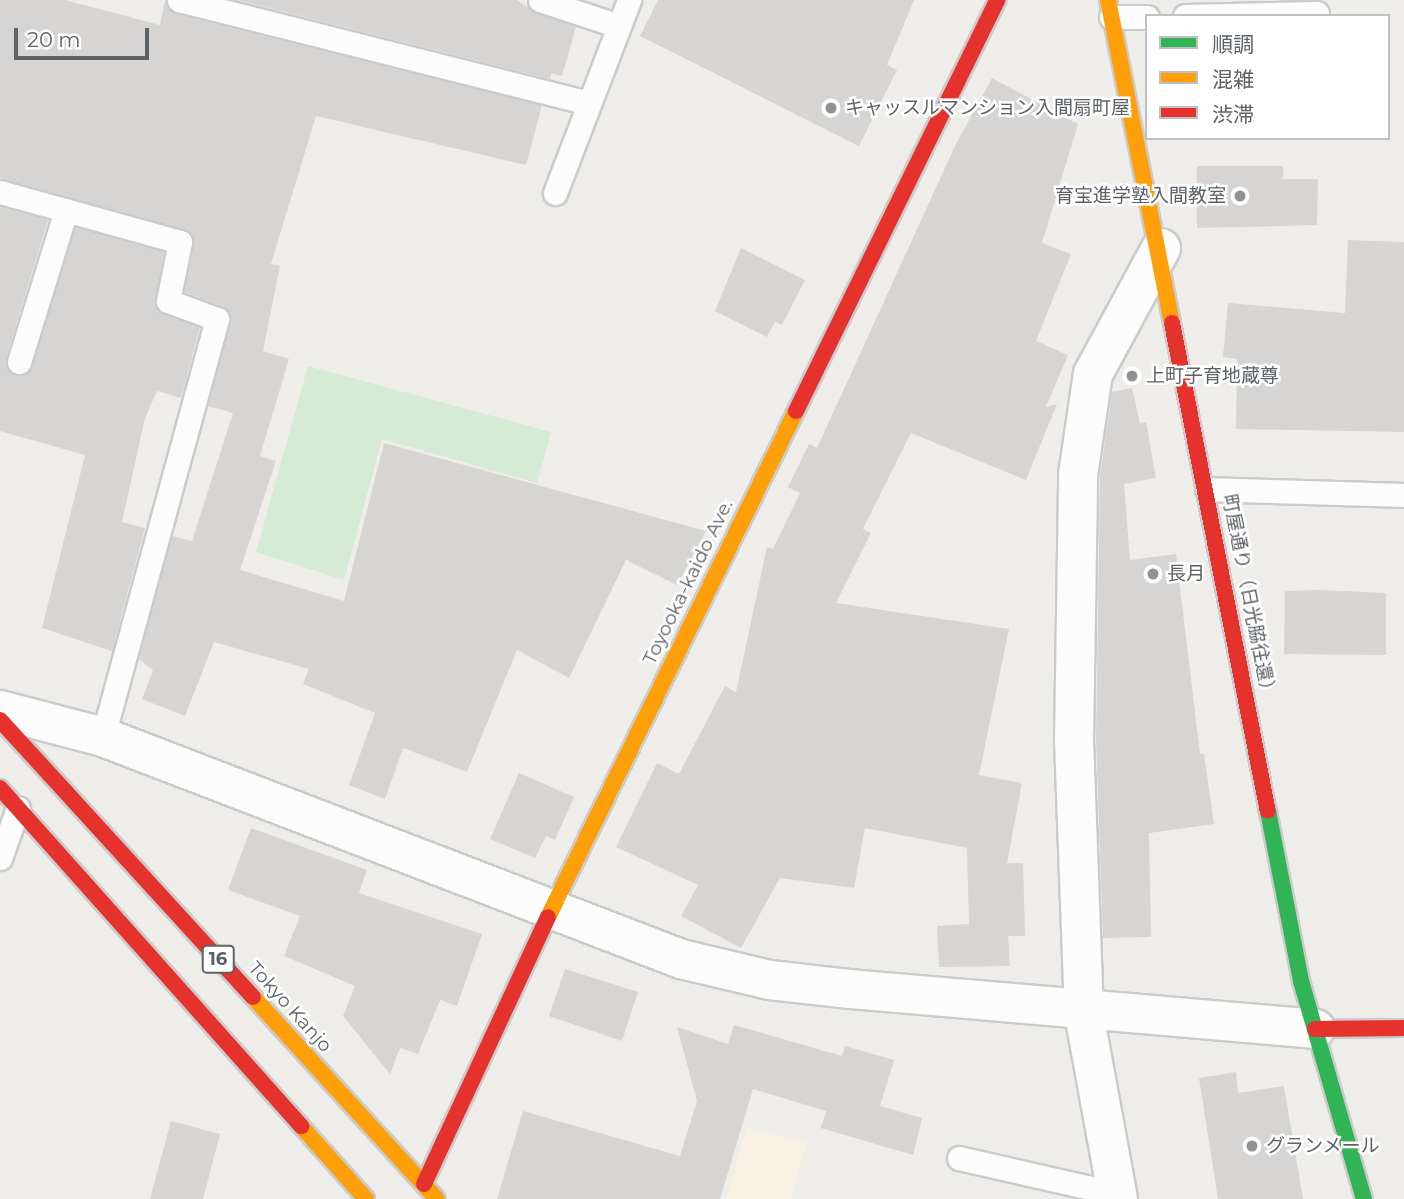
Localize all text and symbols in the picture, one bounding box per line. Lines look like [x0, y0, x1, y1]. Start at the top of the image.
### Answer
scale bar [18, 14, 152, 58]
legend [1145, 14, 1390, 140]
text: 20 m [27, 27, 81, 52]
text: 順調 [1212, 32, 1254, 57]
text: 混雑 [1212, 67, 1254, 92]
place label: キャッスルマンション入間扇町屋 [845, 97, 1130, 119]
marker: キャッスルマンション入間扇町屋 [823, 100, 839, 116]
text: 渋滞 [1212, 102, 1254, 127]
place label: 育宝進学塾入間教室 [1055, 185, 1226, 207]
marker: 育宝進学塾入間教室 [1232, 188, 1248, 204]
place label: 上町子育地蔵尊 [1146, 365, 1279, 387]
marker: 上町子育地蔵尊 [1124, 368, 1140, 384]
street label: 町屋通り（日光脇往還） [1218, 492, 1280, 702]
street label: Toyooka-kaido Ave. [638, 496, 738, 668]
place label: 長月 [1167, 563, 1205, 585]
marker: 長月 [1145, 566, 1161, 582]
road number: 16 [200, 944, 235, 974]
street label: Tokyo Kanjo [243, 957, 337, 1057]
place label: グランメール [1266, 1135, 1380, 1157]
marker: グランメール [1244, 1138, 1260, 1154]

